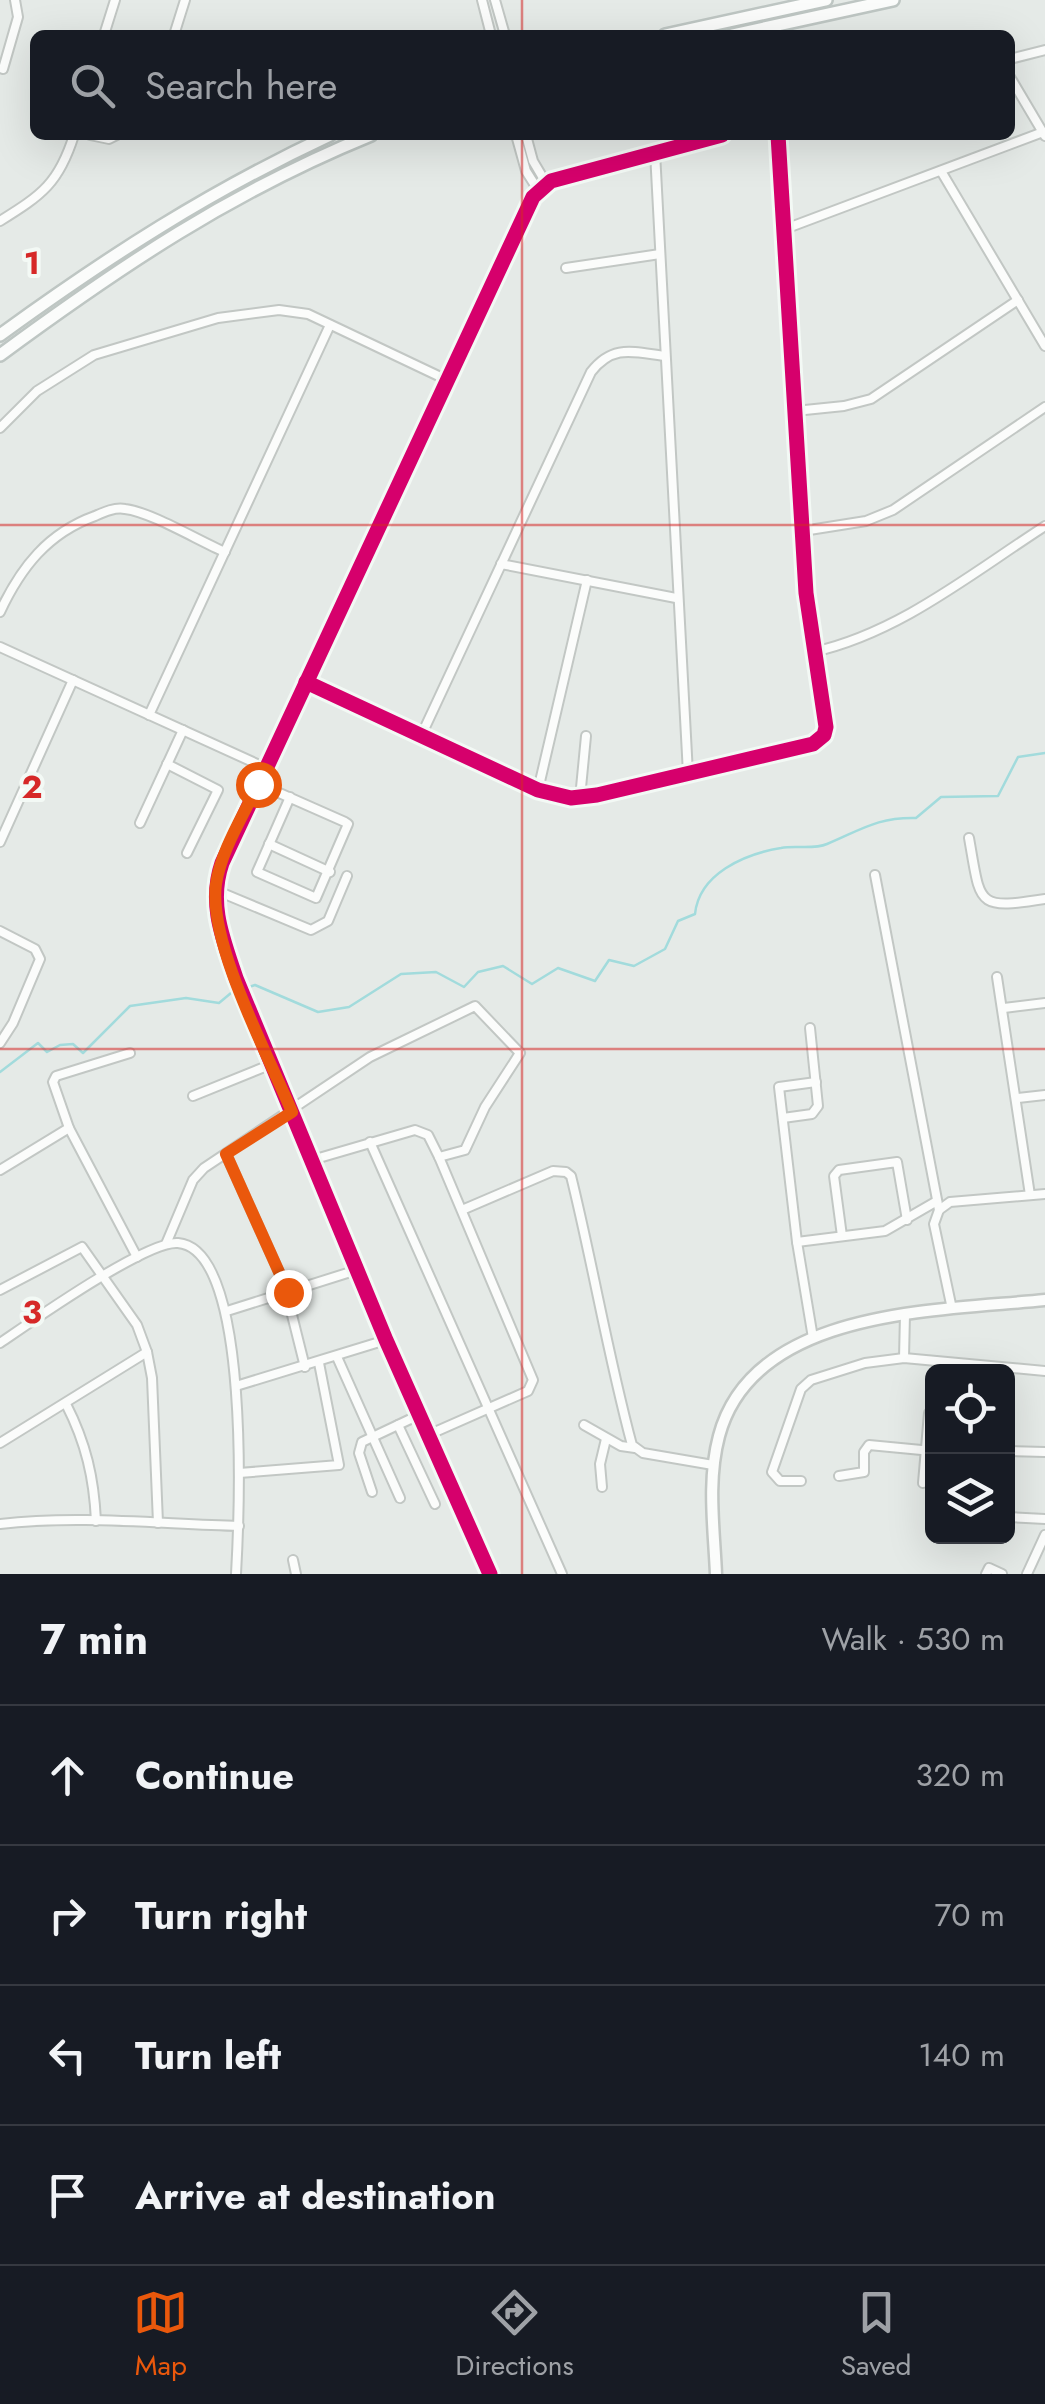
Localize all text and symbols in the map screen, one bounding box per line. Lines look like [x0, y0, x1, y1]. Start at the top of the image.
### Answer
search box [30, 30, 1015, 140]
icon: search [65, 58, 120, 113]
text: Search here [145, 58, 337, 113]
text: 1 [24, 240, 40, 286]
route start [236, 762, 282, 808]
text: 2 [22, 764, 43, 810]
route end [266, 1270, 312, 1316]
text: 3 [22, 1289, 42, 1335]
map controls [925, 1364, 1015, 1544]
button: locate [925, 1364, 1015, 1454]
button: layers [925, 1454, 1015, 1544]
text: 7 min [40, 1609, 148, 1670]
text: Walk · 530 m [822, 1616, 1005, 1662]
icon: ahead [40, 1748, 95, 1803]
text: Continue [135, 1748, 294, 1803]
text: 320 m [916, 1752, 1005, 1798]
icon: right [40, 1888, 95, 1943]
text: Turn right [135, 1888, 307, 1943]
text: 70 m [934, 1892, 1005, 1938]
icon: left [40, 2028, 95, 2083]
text: Turn left [135, 2028, 281, 2083]
text: 140 m [918, 2032, 1005, 2078]
icon: arrive [40, 2168, 95, 2223]
text: Arrive at destination [135, 2168, 496, 2223]
tab: Map [133, 2285, 188, 2386]
tab: Directions [455, 2285, 574, 2386]
tab: Saved [841, 2285, 912, 2386]

